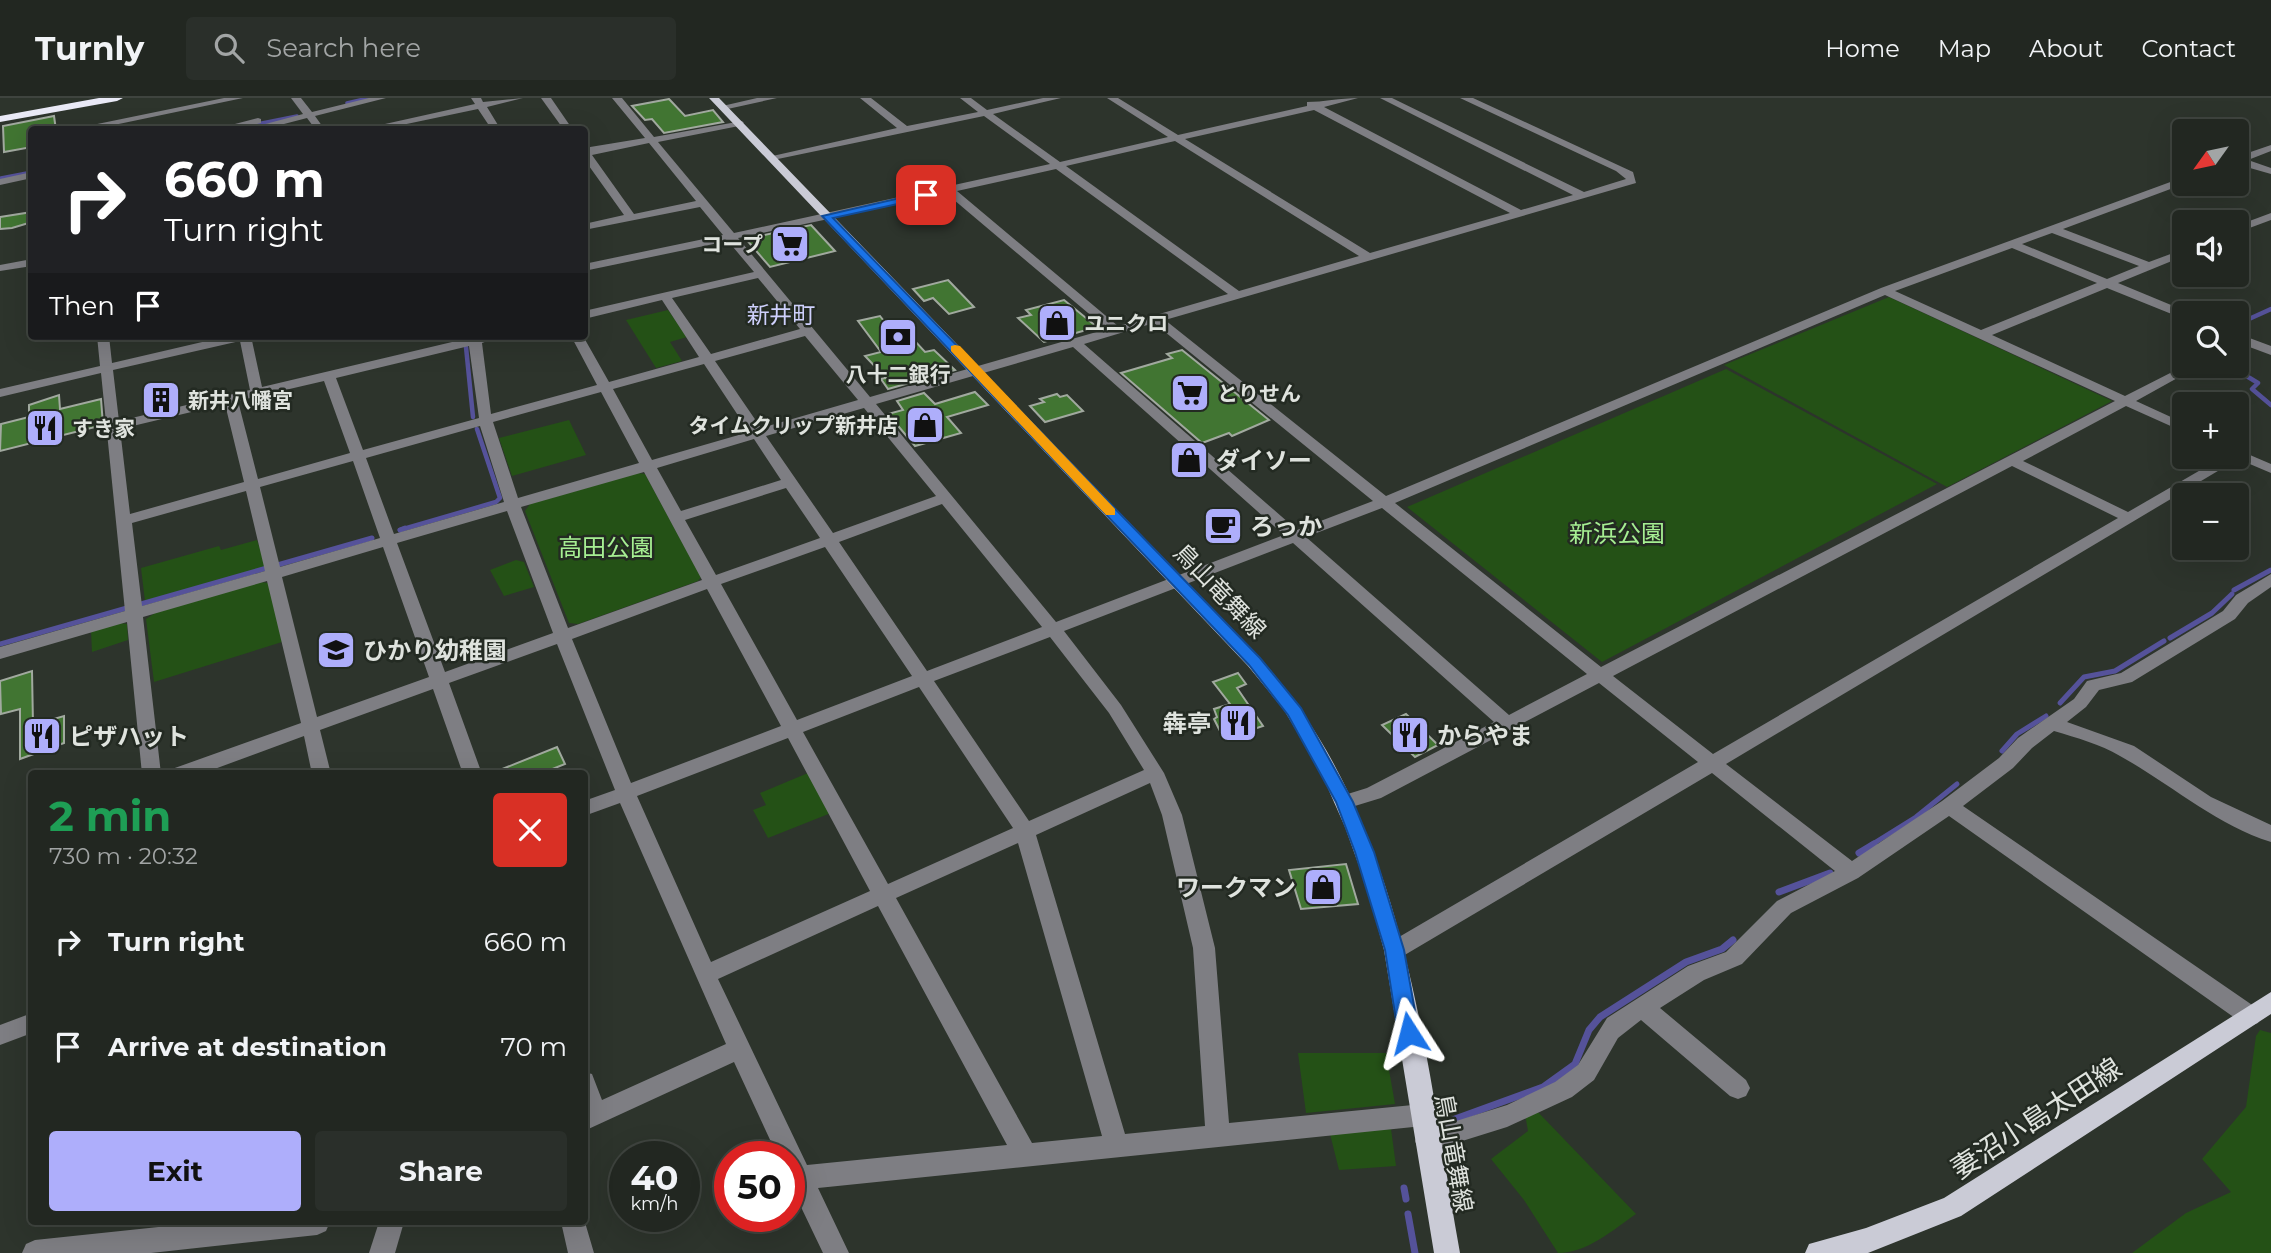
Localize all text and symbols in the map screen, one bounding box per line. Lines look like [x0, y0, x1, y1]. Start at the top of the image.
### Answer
search box [186, 17, 676, 80]
text: Turnly [35, 28, 144, 68]
icon: search [210, 29, 248, 67]
text: Search here [266, 32, 421, 64]
text: Home [1825, 34, 1900, 63]
text: Map [1938, 34, 1991, 63]
text: About [2029, 34, 2103, 63]
text: Contact [2141, 34, 2236, 63]
north arrow [2172, 119, 2249, 196]
map controls [2172, 119, 2249, 560]
text: 660 m [164, 150, 325, 209]
icon: right [49, 154, 140, 245]
pin [896, 165, 956, 225]
icon: arrive [907, 176, 945, 214]
text: Turn right [164, 210, 324, 249]
button: sound [2172, 210, 2249, 287]
supermarket icon: コープ [769, 223, 811, 265]
place label: コープ [701, 232, 763, 257]
icon: arrive [129, 287, 167, 325]
text: Then [49, 290, 115, 322]
district label: 新井町 [747, 301, 816, 329]
button: search [2172, 301, 2249, 378]
shop icon: ユニクロ [1036, 302, 1078, 344]
place label: ユニクロ [1084, 311, 1168, 336]
bank icon: 八十二銀行 [877, 316, 919, 358]
place label: 八十二銀行 [846, 362, 951, 387]
supermarket icon: とりせん [1169, 372, 1211, 414]
building icon: 新井八幡宮 [140, 379, 182, 421]
place label: とりせん [1217, 381, 1301, 406]
place label: 新井八幡宮 [188, 388, 293, 413]
button: + [2172, 392, 2249, 469]
shop icon: タイムクリップ新井店 [904, 404, 946, 446]
restaurant icon: すき家 [24, 407, 66, 449]
place label: タイムクリップ新井店 [688, 413, 898, 438]
place label: すき家 [72, 416, 135, 441]
shop icon: ダイソー [1168, 439, 1210, 481]
place label: ダイソー [1216, 446, 1312, 475]
button: − [2172, 483, 2249, 560]
cafe icon: ろっか [1202, 505, 1244, 547]
place label: ろっか [1250, 512, 1322, 541]
park label: 新浜公園 [1569, 519, 1665, 548]
park label: 高田公園 [558, 533, 654, 562]
street label: 鳥山竜舞線 [1168, 538, 1272, 644]
school or university icon: ひかり幼稚園 [315, 629, 357, 671]
place label: ひかり幼稚園 [363, 636, 507, 665]
restaurant icon: 犇亭 [1217, 702, 1259, 744]
place label: 犇亭 [1163, 709, 1211, 738]
restaurant icon: からやま [1389, 714, 1431, 756]
restaurant icon: ピザハット [21, 715, 63, 757]
place label: からやま [1437, 721, 1533, 750]
place label: ピザハット [69, 722, 189, 751]
text: 2 min [49, 790, 171, 842]
button: close [493, 793, 567, 867]
text: 730 m · 20:32 [49, 842, 198, 870]
shop icon: ワークマン [1302, 866, 1344, 908]
place label: ワークマン [1176, 873, 1296, 902]
icon: right [49, 923, 87, 961]
text: Turn right [108, 926, 244, 958]
text: 660 m [484, 926, 567, 958]
position arrow [1372, 996, 1446, 1070]
icon: arrive [49, 1028, 87, 1066]
text: Arrive at destination [108, 1031, 387, 1063]
text: 70 m [501, 1031, 567, 1063]
street label: 妻沼小島太田線 [1945, 1050, 2127, 1186]
street label: 鳥山竜舞線 [1429, 1091, 1479, 1215]
button: Exit [49, 1131, 301, 1211]
button: Share [315, 1131, 567, 1211]
speed limit sign: 50 [714, 1141, 805, 1232]
text: 40 [631, 1156, 678, 1199]
text: km/h [630, 1193, 679, 1215]

